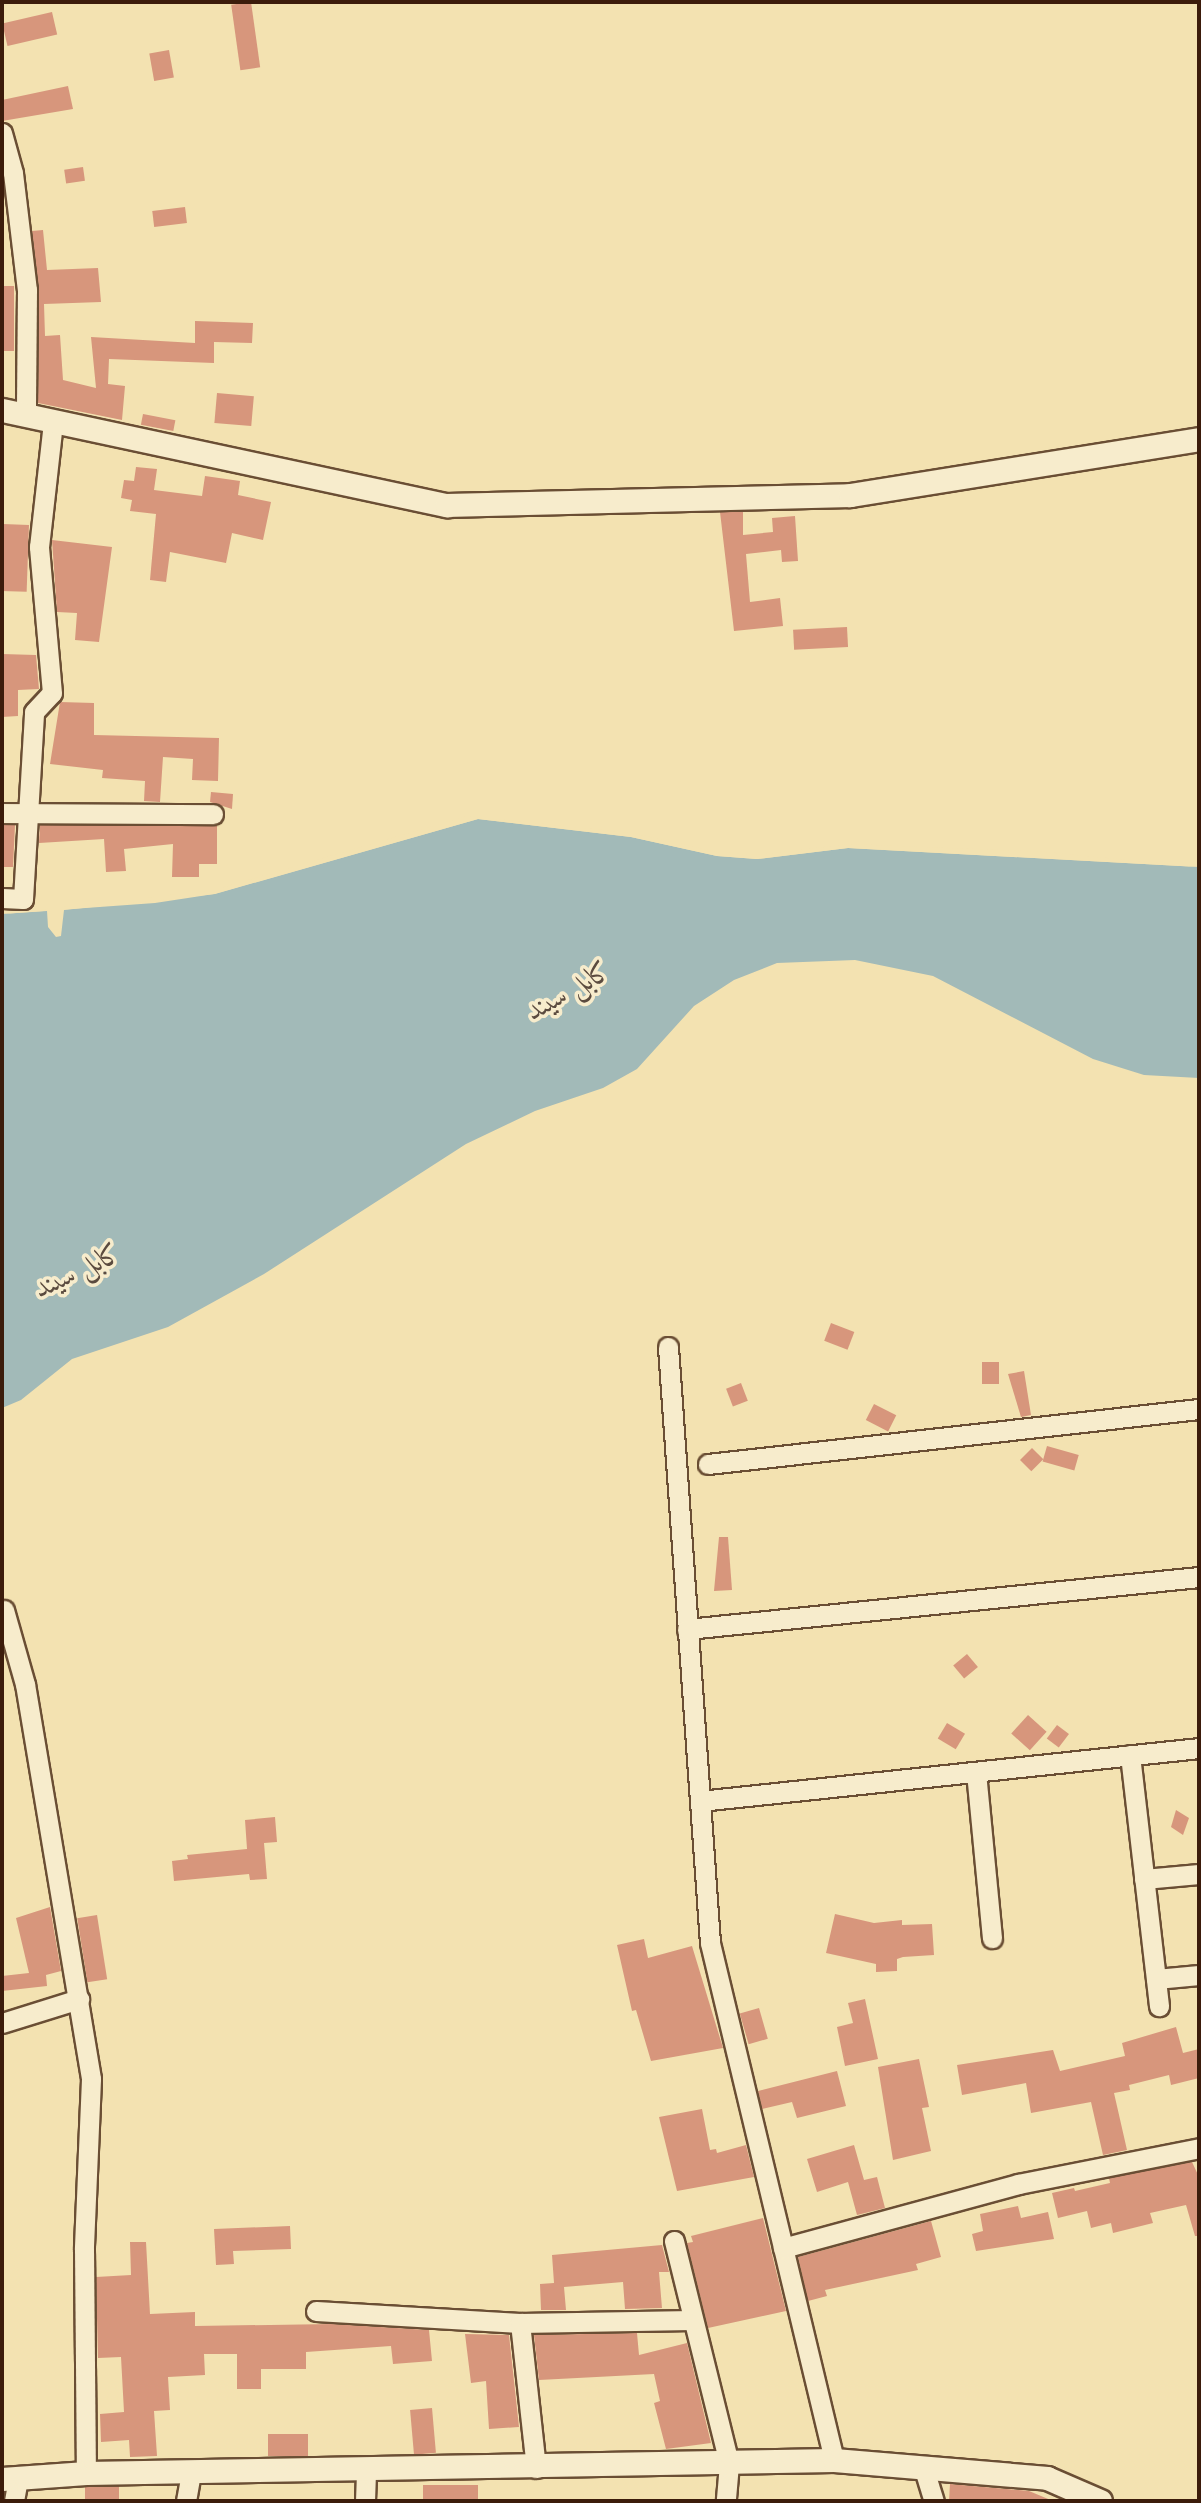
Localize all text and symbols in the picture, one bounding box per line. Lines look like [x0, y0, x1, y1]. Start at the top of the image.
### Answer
water label: کابل سيند [521, 955, 619, 1029]
water label: کابل سيند [29, 1237, 129, 1307]

